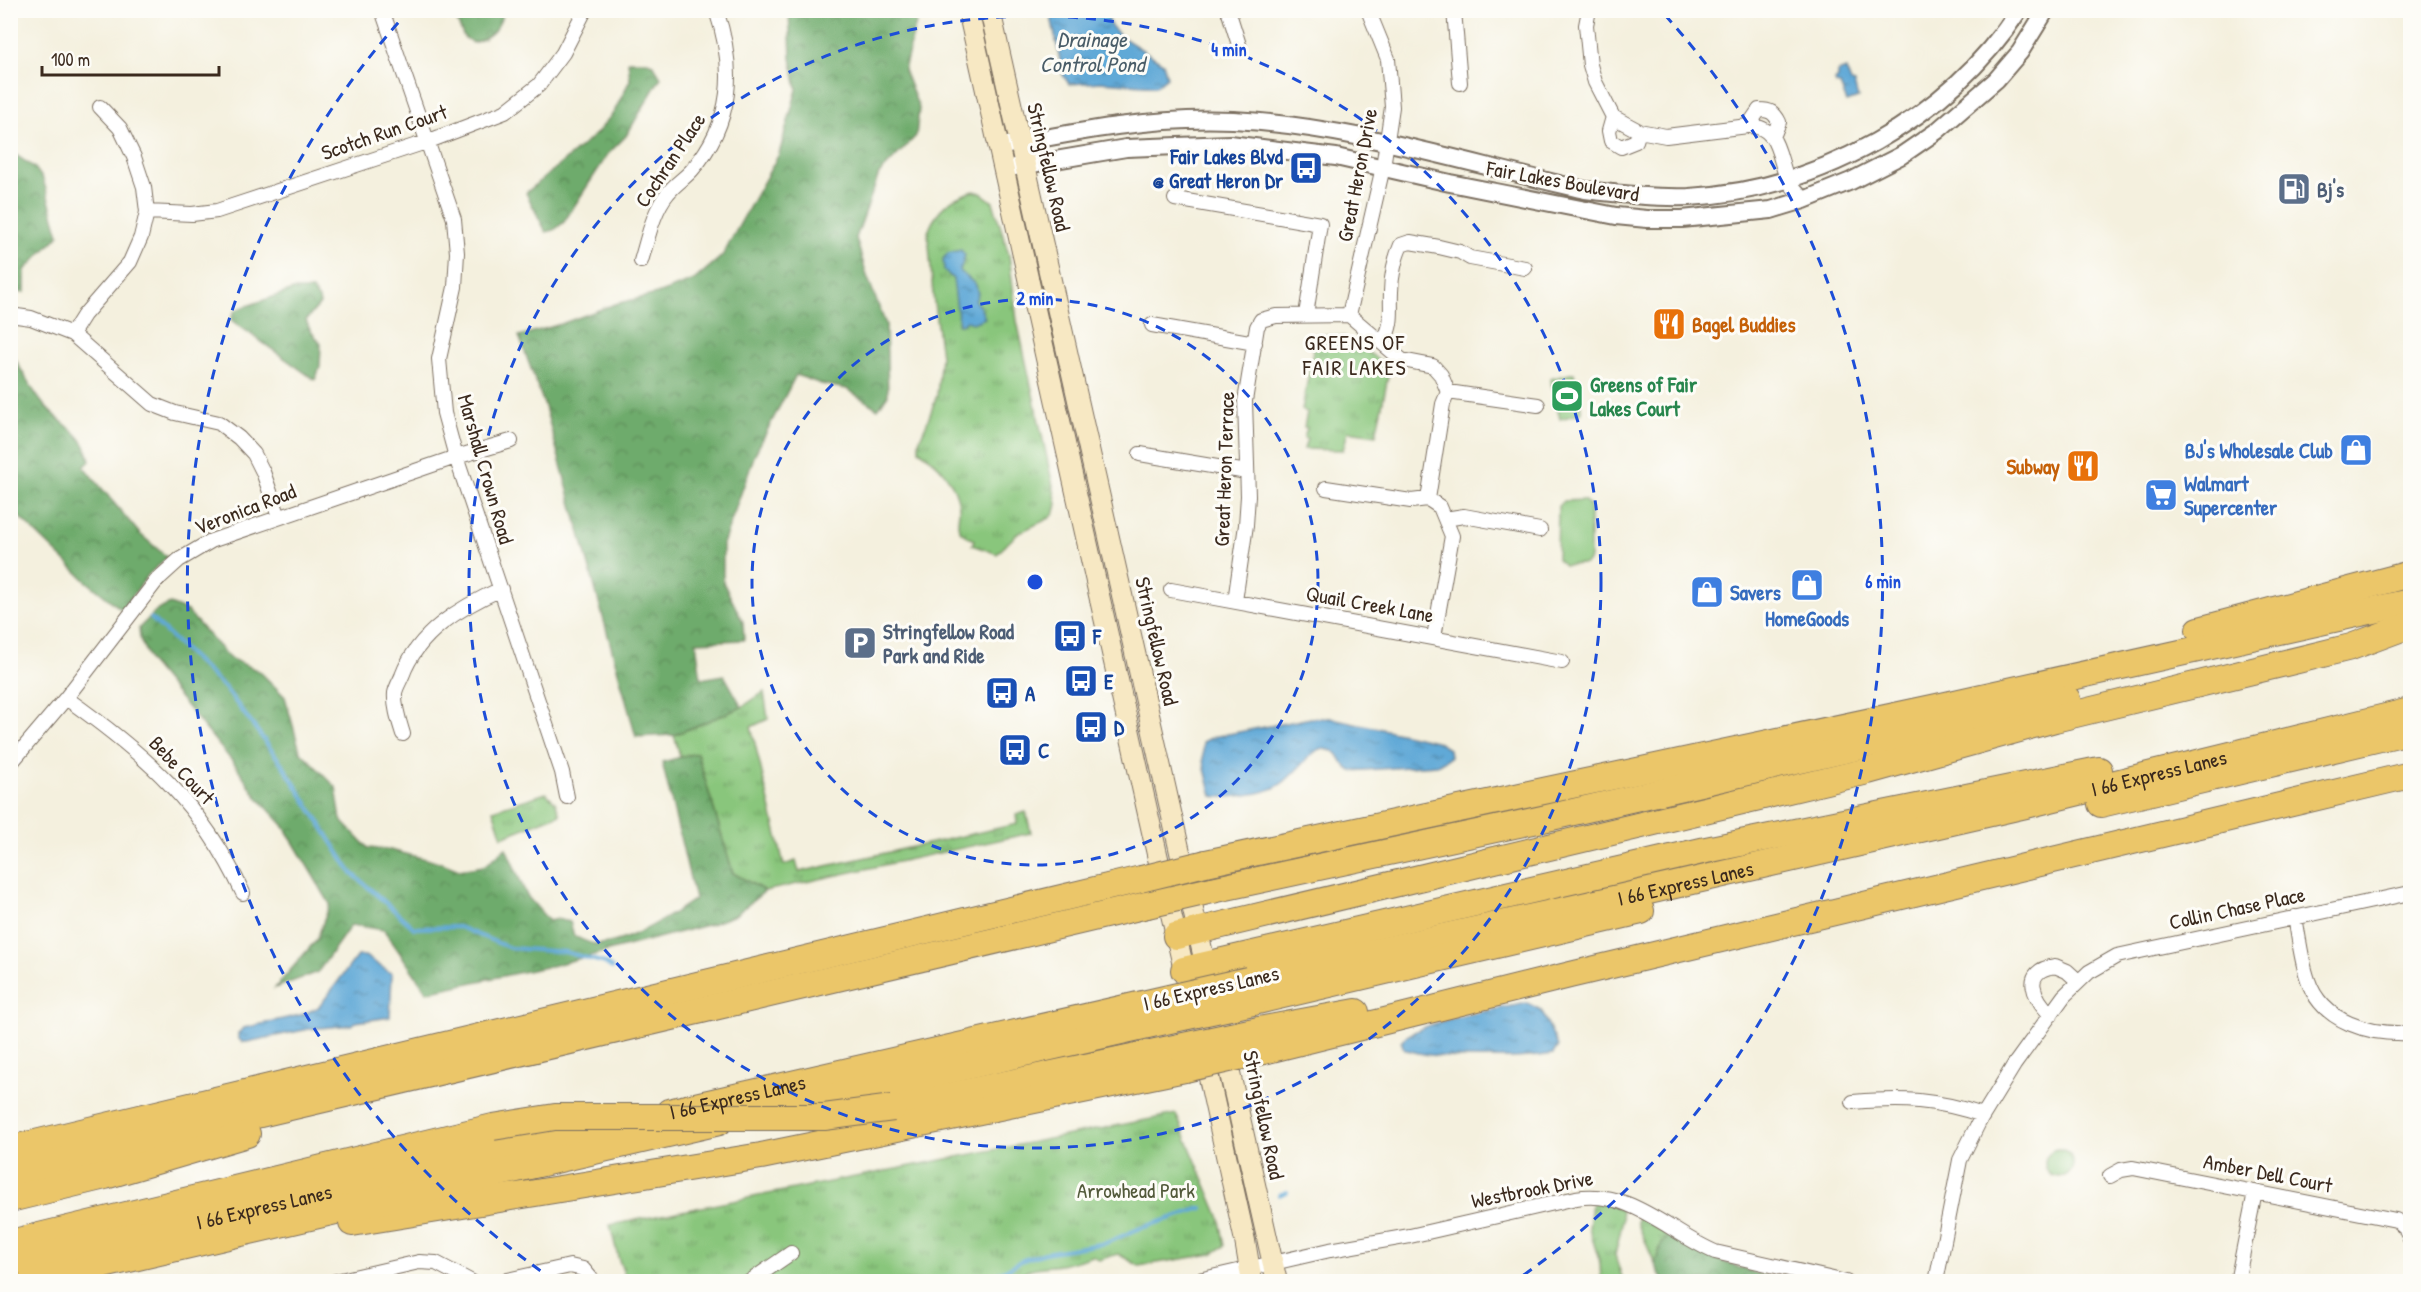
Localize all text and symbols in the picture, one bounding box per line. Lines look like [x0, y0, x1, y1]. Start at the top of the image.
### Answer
water label: Drainage Control Pond [1040, 24, 1148, 79]
text: 4 min [1211, 37, 1247, 62]
scale bar [42, 39, 219, 77]
text: 100 m [51, 47, 90, 72]
street label: Scotch Run Court [317, 97, 451, 167]
street label: Stringfellow Road [1020, 100, 1078, 234]
street label: Great Heron Drive [1330, 106, 1384, 244]
street label: Cochran Place [628, 107, 712, 213]
place label: Fair Lakes Blvd @ Great Heron Dr [1153, 142, 1284, 195]
bus stop icon: Fair Lakes Blvd @ Great Heron Dr [1288, 150, 1324, 186]
street label: Fair Lakes Boulevard [1484, 153, 1641, 209]
fuel station icon: Bj's [2276, 171, 2312, 207]
place label: Bj's [2317, 175, 2344, 204]
text: 2 min [1017, 286, 1053, 311]
restaurant icon: Bagel Buddies [1651, 306, 1687, 342]
place label: Bagel Buddies [1692, 310, 1796, 340]
district label: GREENS OF FAIR LAKES [1302, 327, 1407, 382]
place label: Greens of Fair Lakes Court [1590, 370, 1698, 423]
sports icon: Greens of Fair Lakes Court [1549, 378, 1585, 414]
street label: Marshall Crown Road [451, 391, 521, 547]
street label: Great Heron Terrace [1207, 391, 1241, 547]
shop icon: BJ's Wholesale Club [2338, 432, 2374, 468]
place label: BJ's Wholesale Club [2185, 436, 2333, 465]
restaurant icon: Subway [2065, 448, 2101, 484]
place label: Subway [2006, 452, 2060, 482]
place label: Walmart Supercenter [2184, 469, 2278, 523]
street label: Veronica Road [190, 476, 300, 542]
supermarket icon: Walmart Supercenter [2143, 477, 2179, 513]
shop icon: HomeGoods [1789, 567, 1825, 603]
text: 6 min [1865, 569, 1901, 594]
centre of rings [1025, 572, 1045, 592]
street label: Stringfellow Road [1128, 574, 1186, 708]
shop icon: Savers [1689, 574, 1725, 610]
street label: Quail Creek Lane [1304, 578, 1436, 630]
place label: Savers [1730, 578, 1781, 607]
place label: HomeGoods [1765, 604, 1849, 633]
place label: Stringfellow Road Park and Ride [883, 617, 1015, 670]
bus stop icon: F [1052, 618, 1088, 654]
place label: F [1092, 622, 1102, 651]
parking icon: Stringfellow Road Park and Ride [842, 625, 878, 661]
bus stop icon: E [1063, 663, 1099, 699]
place label: E [1104, 667, 1114, 696]
bus stop icon: A [984, 675, 1020, 711]
place label: A [1025, 679, 1036, 708]
bus stop icon: D [1073, 709, 1109, 745]
place label: D [1114, 713, 1125, 742]
street label: Bebe Court [143, 729, 222, 811]
bus stop icon: C [997, 732, 1033, 768]
place label: C [1038, 736, 1050, 765]
street label: I 66 Express Lanes [2088, 742, 2229, 803]
street label: I 66 Express Lanes [1615, 853, 1756, 912]
street label: Collin Chase Place [2166, 879, 2308, 937]
street label: I 66 Express Lanes [1140, 958, 1282, 1018]
street label: Stringfellow Road [1236, 1048, 1292, 1182]
street label: I 66 Express Lanes [666, 1067, 808, 1126]
street label: Amber Dell Court [2201, 1146, 2335, 1200]
street label: Westbrook Drive [1469, 1163, 1595, 1215]
street label: I 66 Express Lanes [193, 1176, 335, 1236]
park label: Arrowhead Park [1077, 1176, 1195, 1205]

